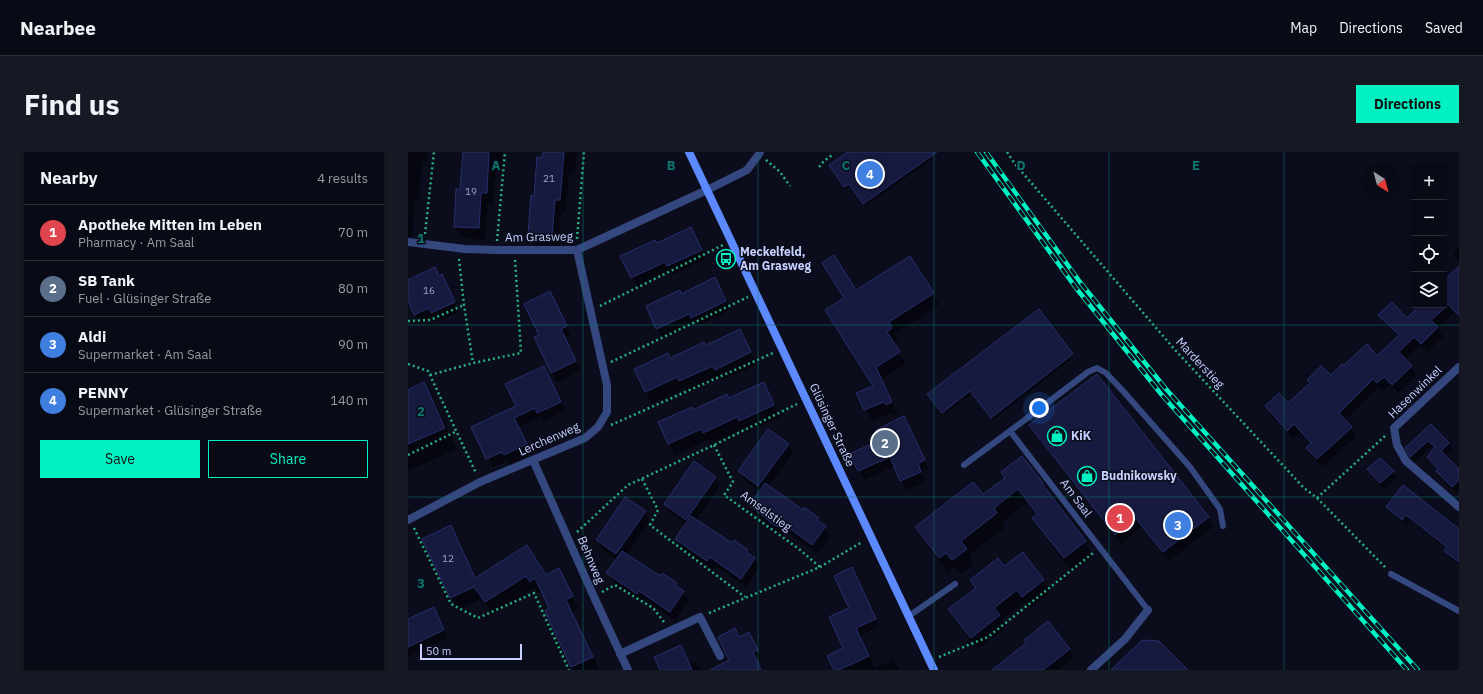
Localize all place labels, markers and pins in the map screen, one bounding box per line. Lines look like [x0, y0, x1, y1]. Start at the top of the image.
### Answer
pin: 4 [857, 159, 883, 189]
place label: Meckelfeld, Am Grasweg [740, 244, 812, 273]
bus stop icon: Meckelfeld, Am Grasweg [715, 248, 737, 270]
shop icon: KiK [1046, 425, 1068, 447]
pin: 2 [872, 428, 898, 458]
place label: KiK [1071, 428, 1092, 443]
shop icon: Budnikowsky [1076, 465, 1098, 487]
place label: Budnikowsky [1101, 468, 1177, 483]
pin: 1 [1107, 503, 1133, 533]
pin: 3 [1165, 510, 1191, 540]

